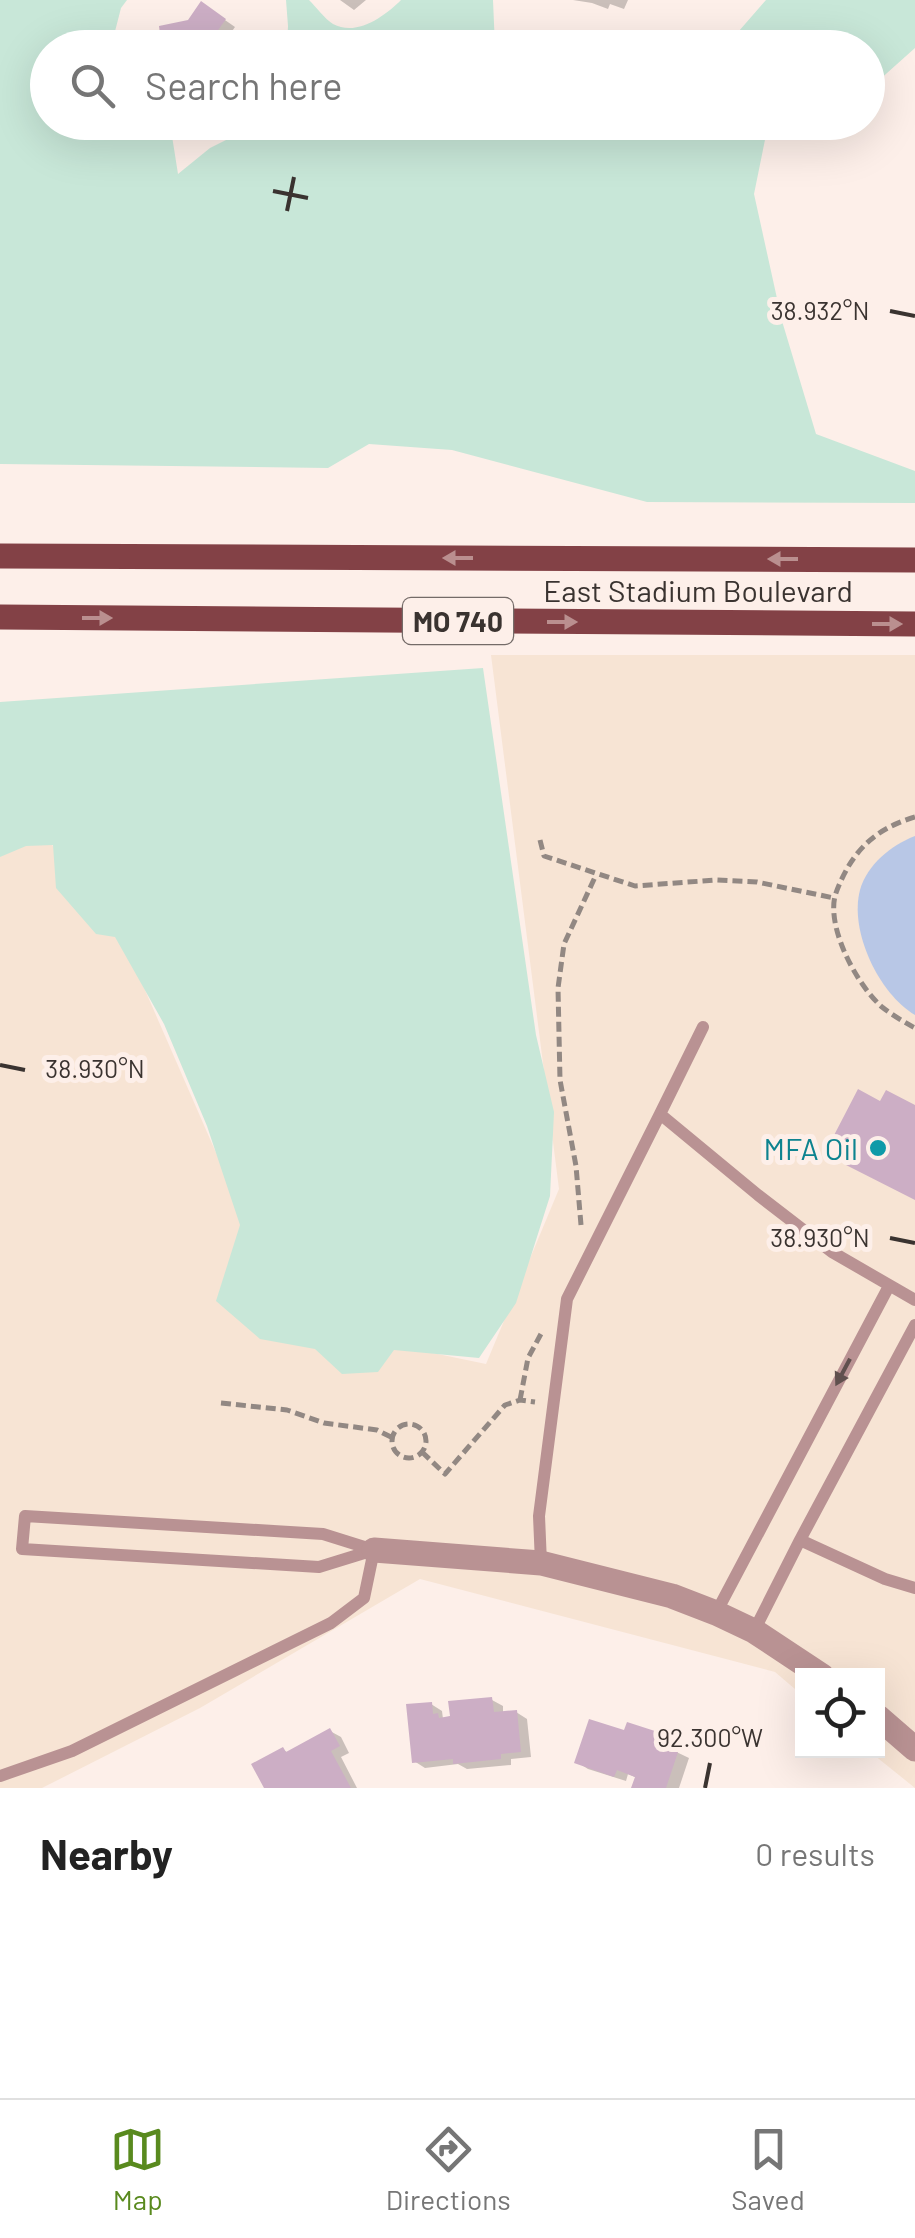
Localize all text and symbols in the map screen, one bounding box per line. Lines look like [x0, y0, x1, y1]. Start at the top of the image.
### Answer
search box [30, 30, 885, 140]
icon: search [65, 58, 120, 113]
text: Search here [145, 62, 343, 108]
text: 38.932°N [771, 295, 869, 325]
one-way arrow [441, 550, 473, 566]
one-way arrow [766, 551, 798, 567]
street label: East Stadium Boulevard [543, 572, 853, 608]
road number: MO 740 [403, 598, 513, 644]
one-way arrow [82, 610, 114, 626]
one-way arrow [547, 614, 579, 630]
one-way arrow [872, 616, 904, 632]
text: 38.930°N [45, 1053, 145, 1083]
place label: MFA Oil [764, 1130, 858, 1166]
marker: MFA Oil [867, 1137, 889, 1159]
text: 38.930°N [770, 1222, 870, 1252]
one-way arrow [834, 1357, 851, 1386]
map controls [795, 1668, 885, 1758]
button: locate [795, 1668, 885, 1758]
text: 92.300°W [657, 1722, 763, 1752]
text: Nearby [40, 1828, 173, 1878]
text: 0 results [755, 1834, 875, 1872]
tab: Map [110, 2122, 165, 2216]
tab: Directions [386, 2122, 511, 2216]
tab: Saved [731, 2122, 805, 2216]

